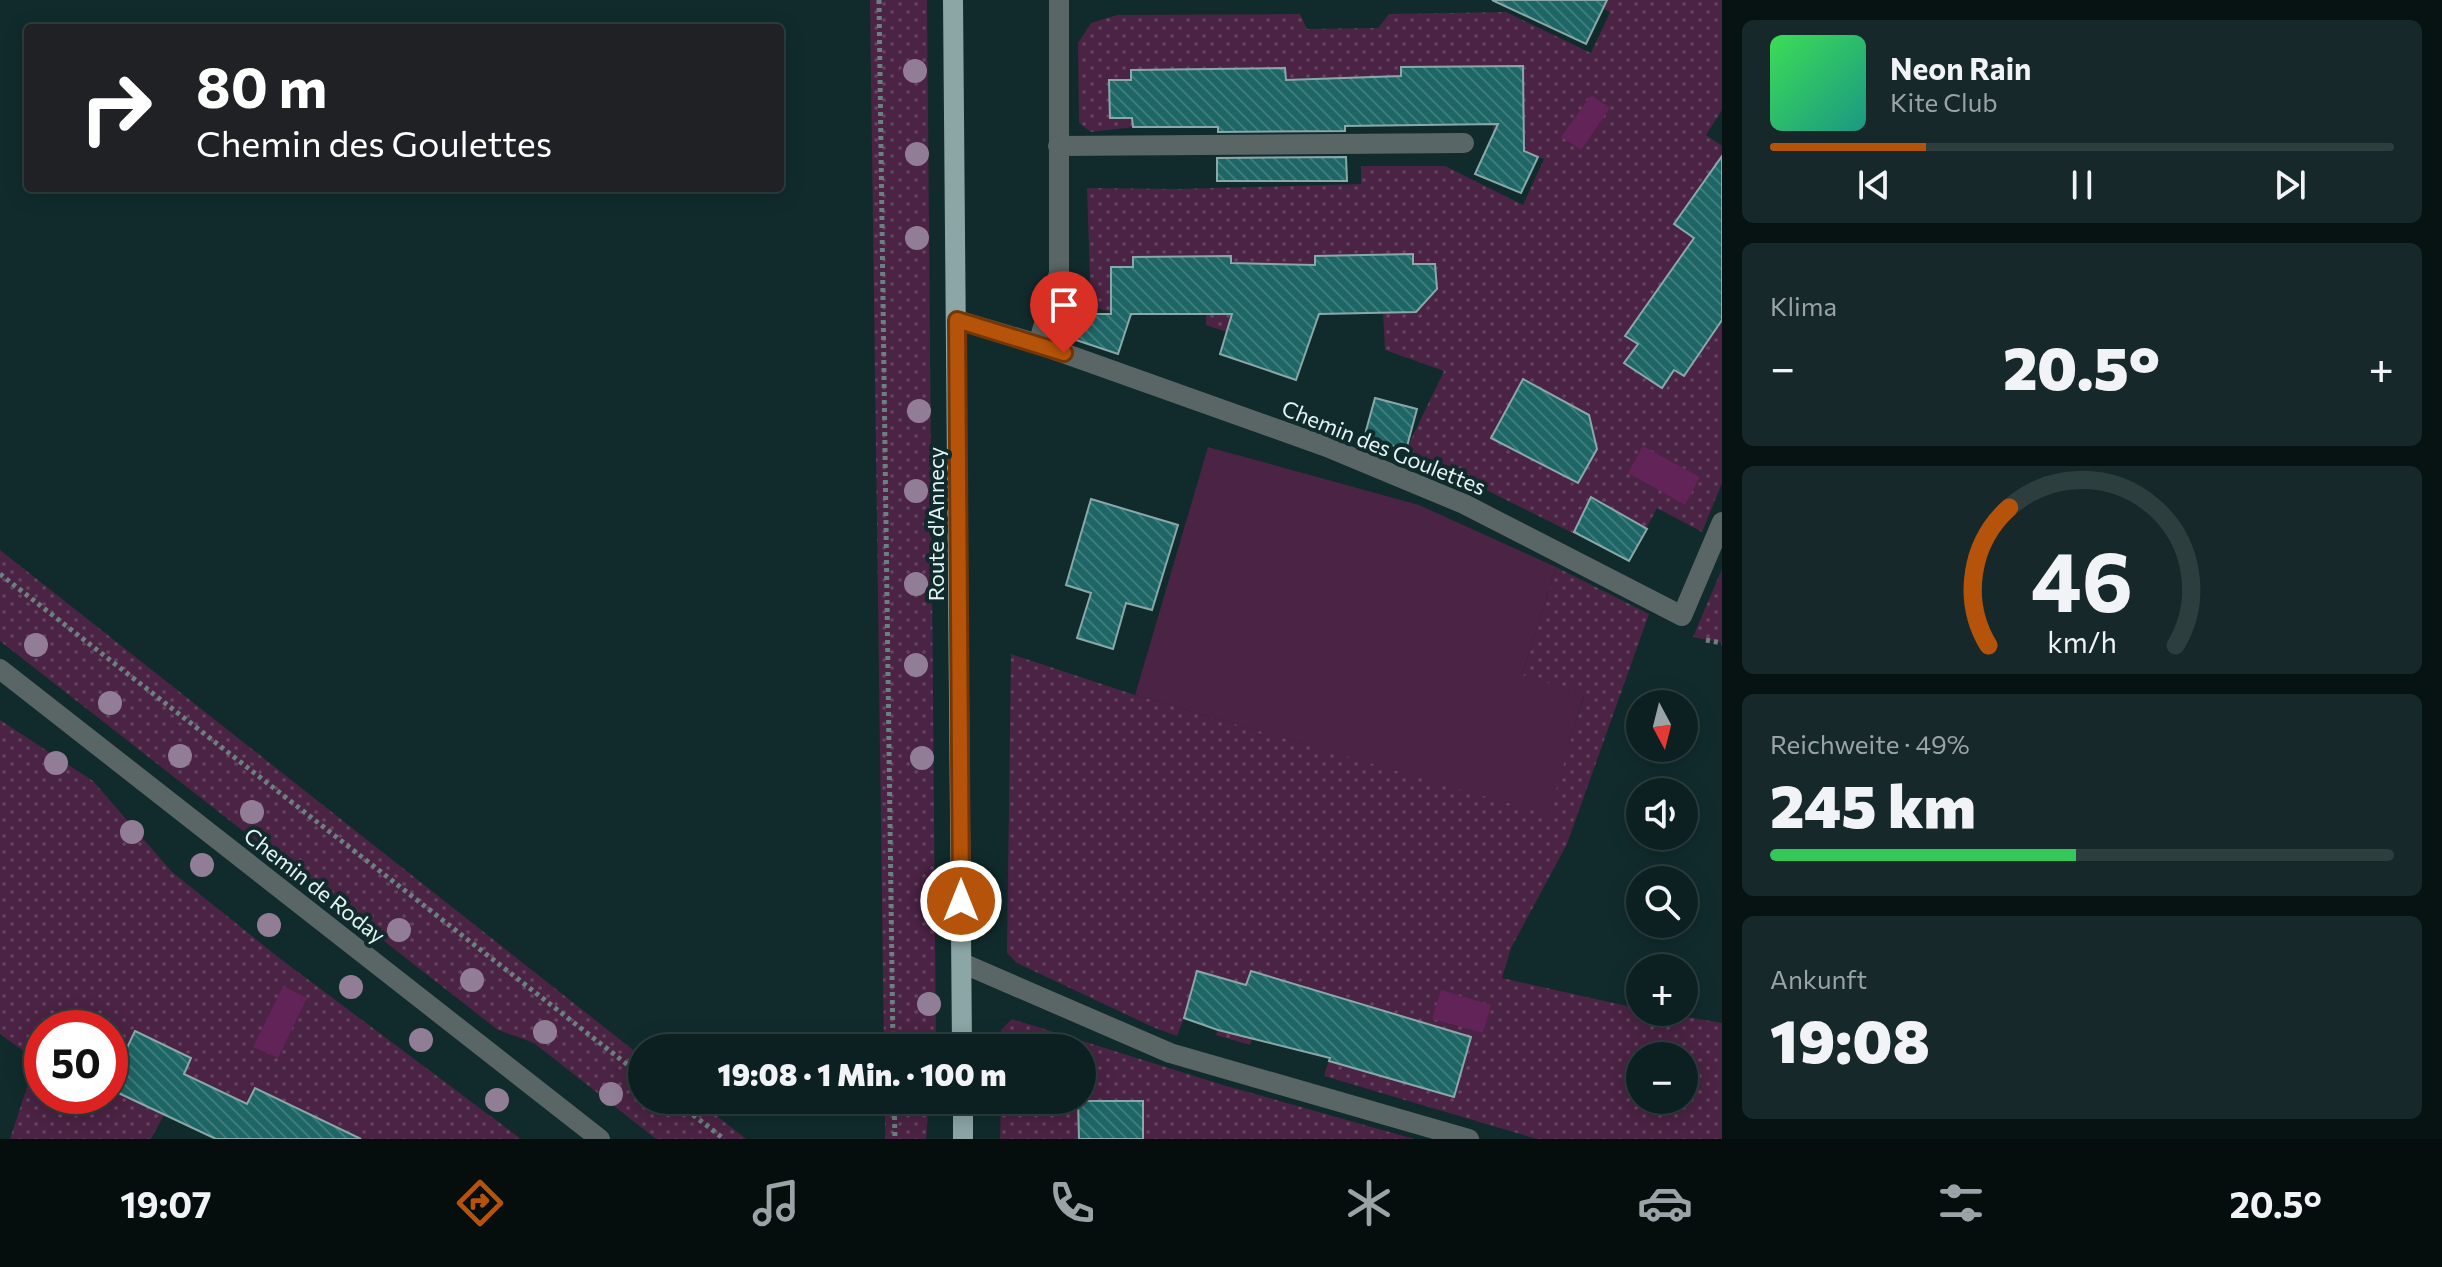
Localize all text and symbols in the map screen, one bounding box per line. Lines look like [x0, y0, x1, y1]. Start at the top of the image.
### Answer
text: Neon Rain [1890, 49, 2031, 86]
text: 80 m [196, 51, 327, 120]
icon: right [64, 56, 168, 160]
text: Kite Club [1890, 86, 1998, 117]
text: Chemin des Goulettes [196, 120, 552, 164]
icon: previous [1852, 163, 1896, 207]
icon: pause [2060, 163, 2104, 207]
icon: next [2268, 163, 2312, 207]
pin [1030, 271, 1098, 353]
icon: arrive [1042, 283, 1086, 327]
text: Klima [1770, 290, 1837, 321]
text: 20.5° [2003, 329, 2160, 402]
text: − [1770, 339, 1795, 393]
text: + [2368, 339, 2394, 393]
street label: Chemin des Goulettes [1278, 394, 1490, 500]
street label: Route d'Annecy [922, 447, 949, 601]
text: 46 [2031, 526, 2133, 628]
text: km/h [2047, 624, 2117, 659]
north arrow [1626, 690, 1698, 762]
map controls [1626, 690, 1698, 1114]
text: Reichweite · 49% [1770, 728, 1970, 759]
text: 245 km [1770, 767, 1976, 840]
button: sound [1626, 778, 1698, 850]
street label: Chemin de Roday [239, 821, 391, 949]
position arrow [919, 859, 1003, 943]
button: search [1626, 866, 1698, 938]
button: + [1626, 954, 1698, 1026]
text: Ankunft [1770, 963, 1867, 994]
text: 19:08 [1770, 1002, 1930, 1075]
speed limit sign: 50 [24, 1010, 128, 1114]
button: − [1626, 1042, 1698, 1114]
text: 19:08 · 1 Min. · 100 m [717, 1055, 1007, 1092]
icon: directions [452, 1175, 508, 1231]
icon: music [748, 1175, 804, 1231]
icon: phone [1044, 1175, 1100, 1231]
icon: climate [1341, 1175, 1397, 1231]
icon: car [1637, 1175, 1693, 1231]
icon: filters [1933, 1175, 1989, 1231]
text: 19:07 [120, 1181, 212, 1225]
text: 20.5° [2229, 1181, 2322, 1225]

